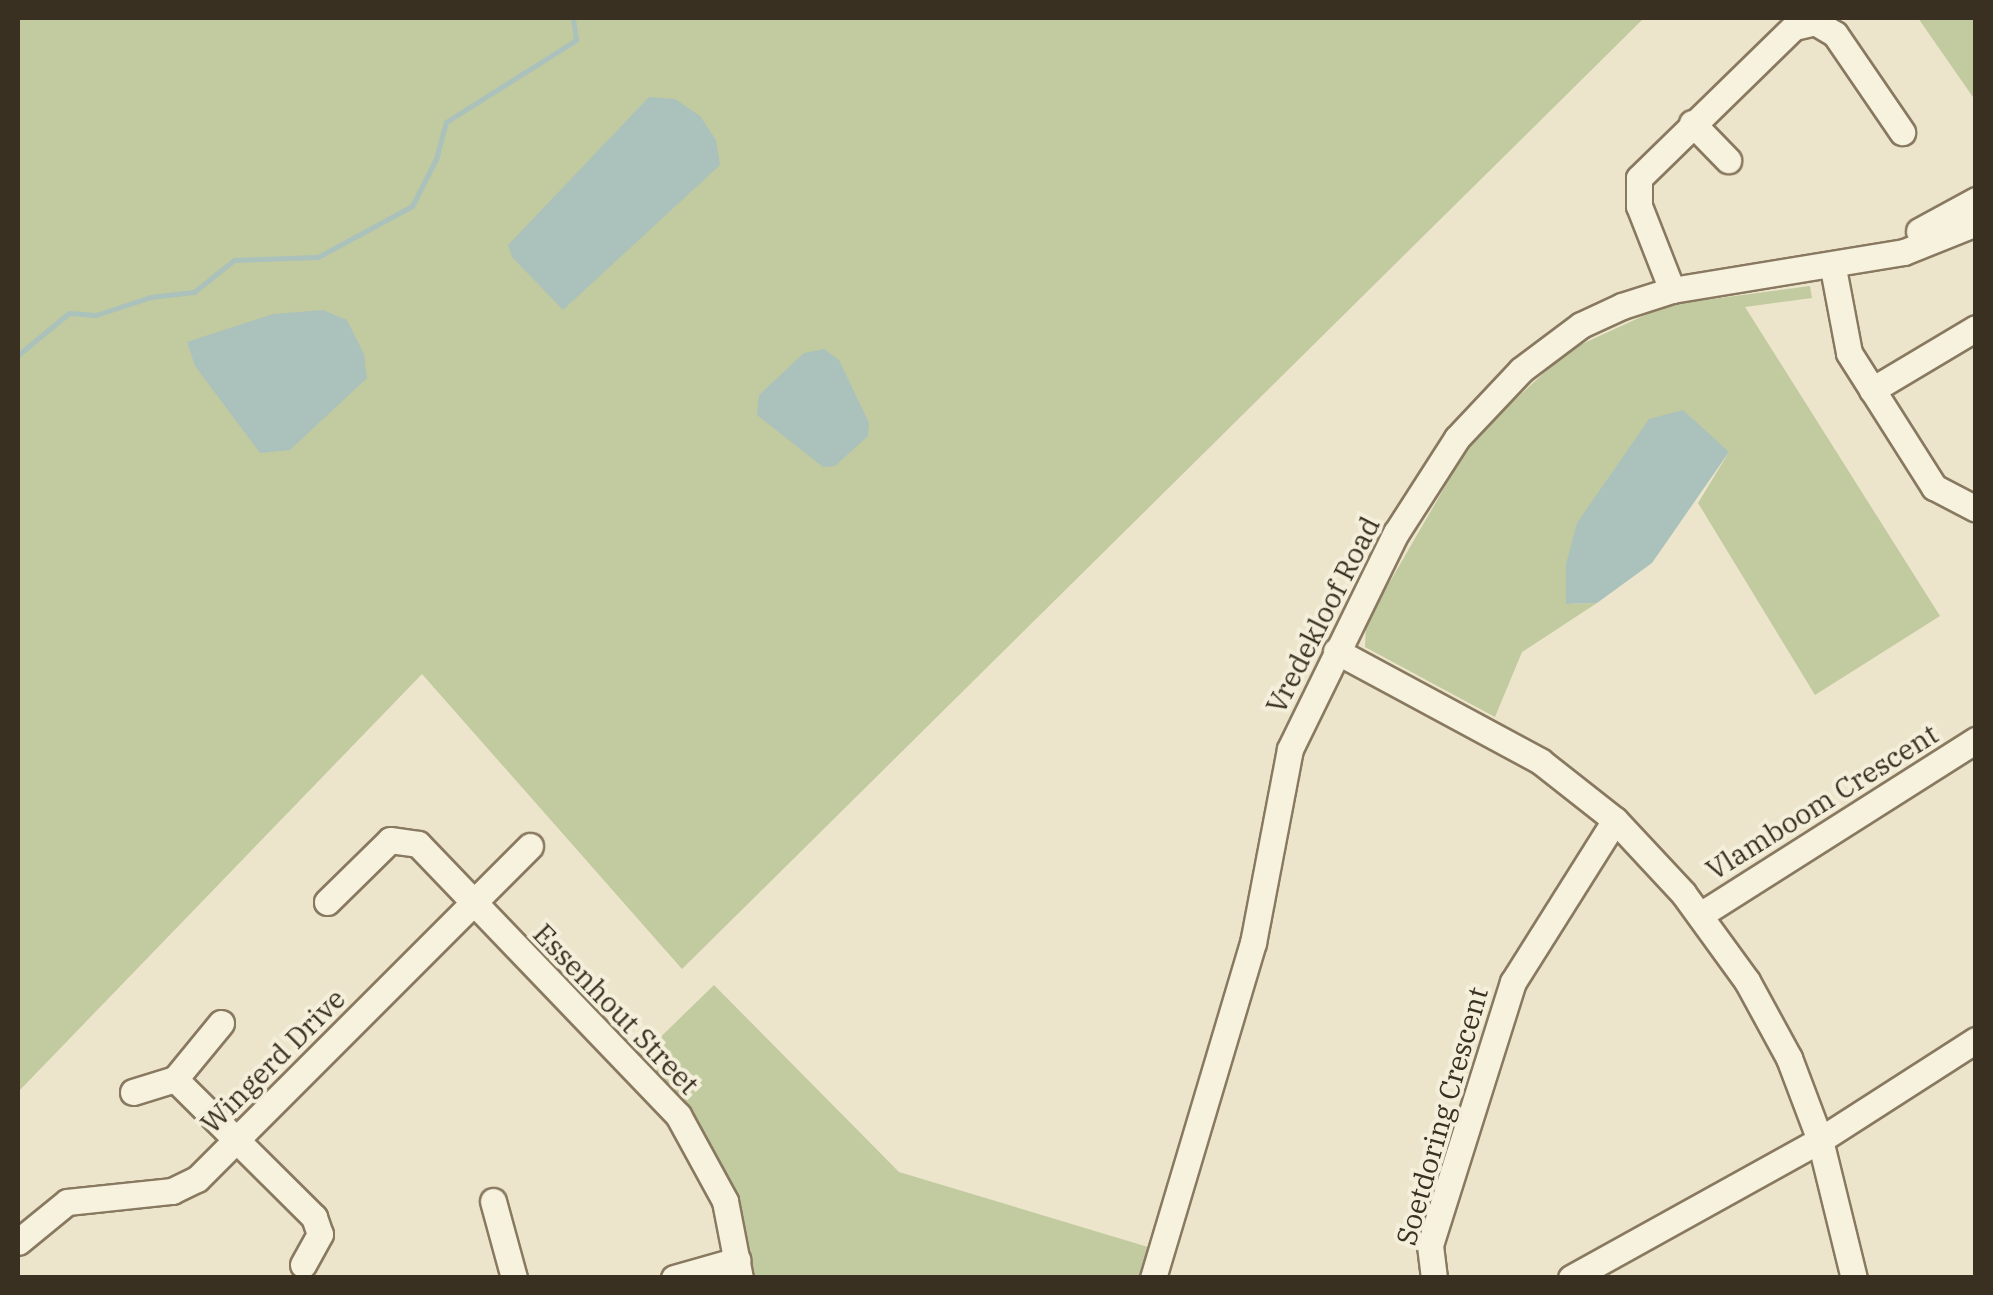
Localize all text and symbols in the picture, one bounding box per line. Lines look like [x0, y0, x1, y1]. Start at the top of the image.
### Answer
street label: Vredekloof Road [1259, 511, 1387, 719]
street label: Vlamboom Crescent [1700, 717, 1944, 887]
street label: Essenhout Street [526, 917, 706, 1101]
street label: Wingerd Drive [194, 982, 352, 1140]
street label: Soetdoring Crescent [1389, 983, 1495, 1249]

